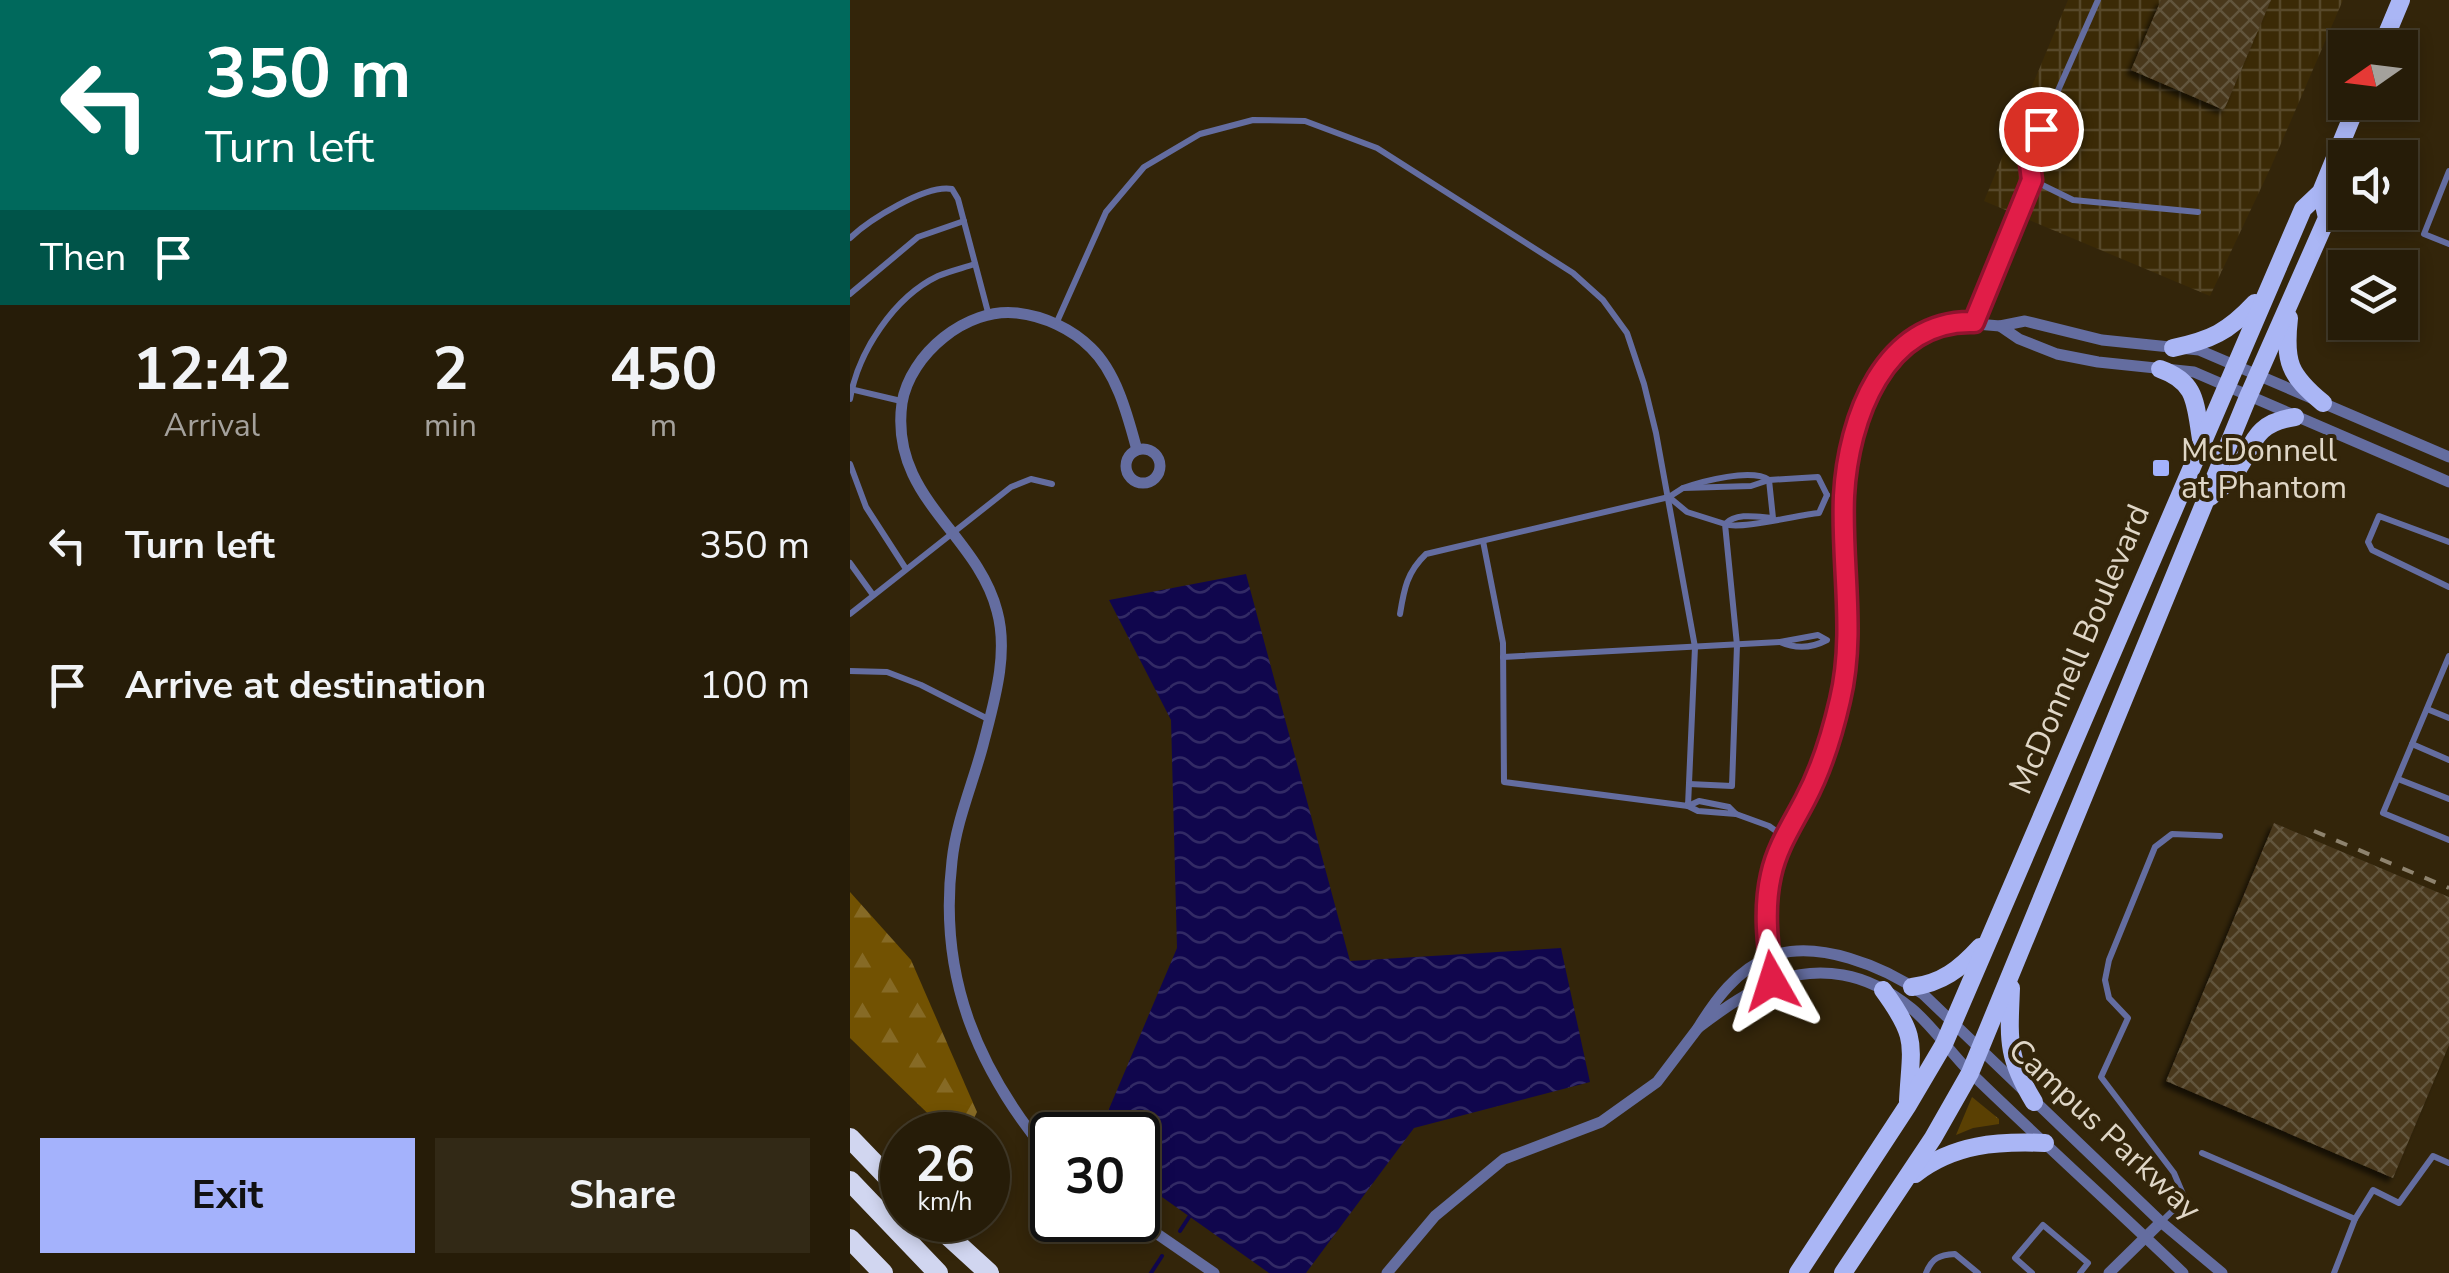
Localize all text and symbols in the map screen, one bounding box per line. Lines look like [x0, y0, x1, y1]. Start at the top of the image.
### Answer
text: 350 m [205, 26, 411, 122]
north arrow [2328, 30, 2418, 120]
map controls [2328, 30, 2418, 340]
icon: left [40, 40, 170, 170]
pin [1999, 87, 2084, 172]
icon: arrive [2014, 102, 2069, 157]
text: Turn left [205, 117, 374, 178]
button: sound [2328, 140, 2418, 230]
icon: arrive [146, 230, 201, 285]
text: Then [40, 232, 126, 283]
button: layers [2328, 250, 2418, 340]
text: 12:42 [133, 328, 291, 410]
text: 2 [432, 328, 468, 410]
text: 450 [609, 328, 717, 410]
text: Arrival [164, 404, 260, 447]
text: min [424, 404, 477, 447]
text: m [650, 404, 677, 447]
place label: McDonnell at Phantom [2181, 429, 2347, 509]
marker: McDonnell at Phantom [2150, 457, 2172, 479]
street label: McDonnell Boulevard [1999, 498, 2160, 801]
icon: left [40, 518, 95, 573]
text: Turn left [125, 520, 275, 571]
text: 350 m [699, 520, 810, 571]
icon: arrive [40, 658, 95, 713]
text: Arrive at destination [125, 660, 486, 711]
text: 100 m [699, 660, 810, 711]
position arrow [1720, 929, 1824, 1033]
street label: Campus Parkway [1999, 1029, 2211, 1230]
speed limit sign: 30 [1030, 1112, 1160, 1242]
text: 26 [915, 1130, 975, 1199]
button: Exit [40, 1138, 415, 1253]
button: Share [435, 1138, 810, 1253]
text: km/h [917, 1185, 973, 1219]

